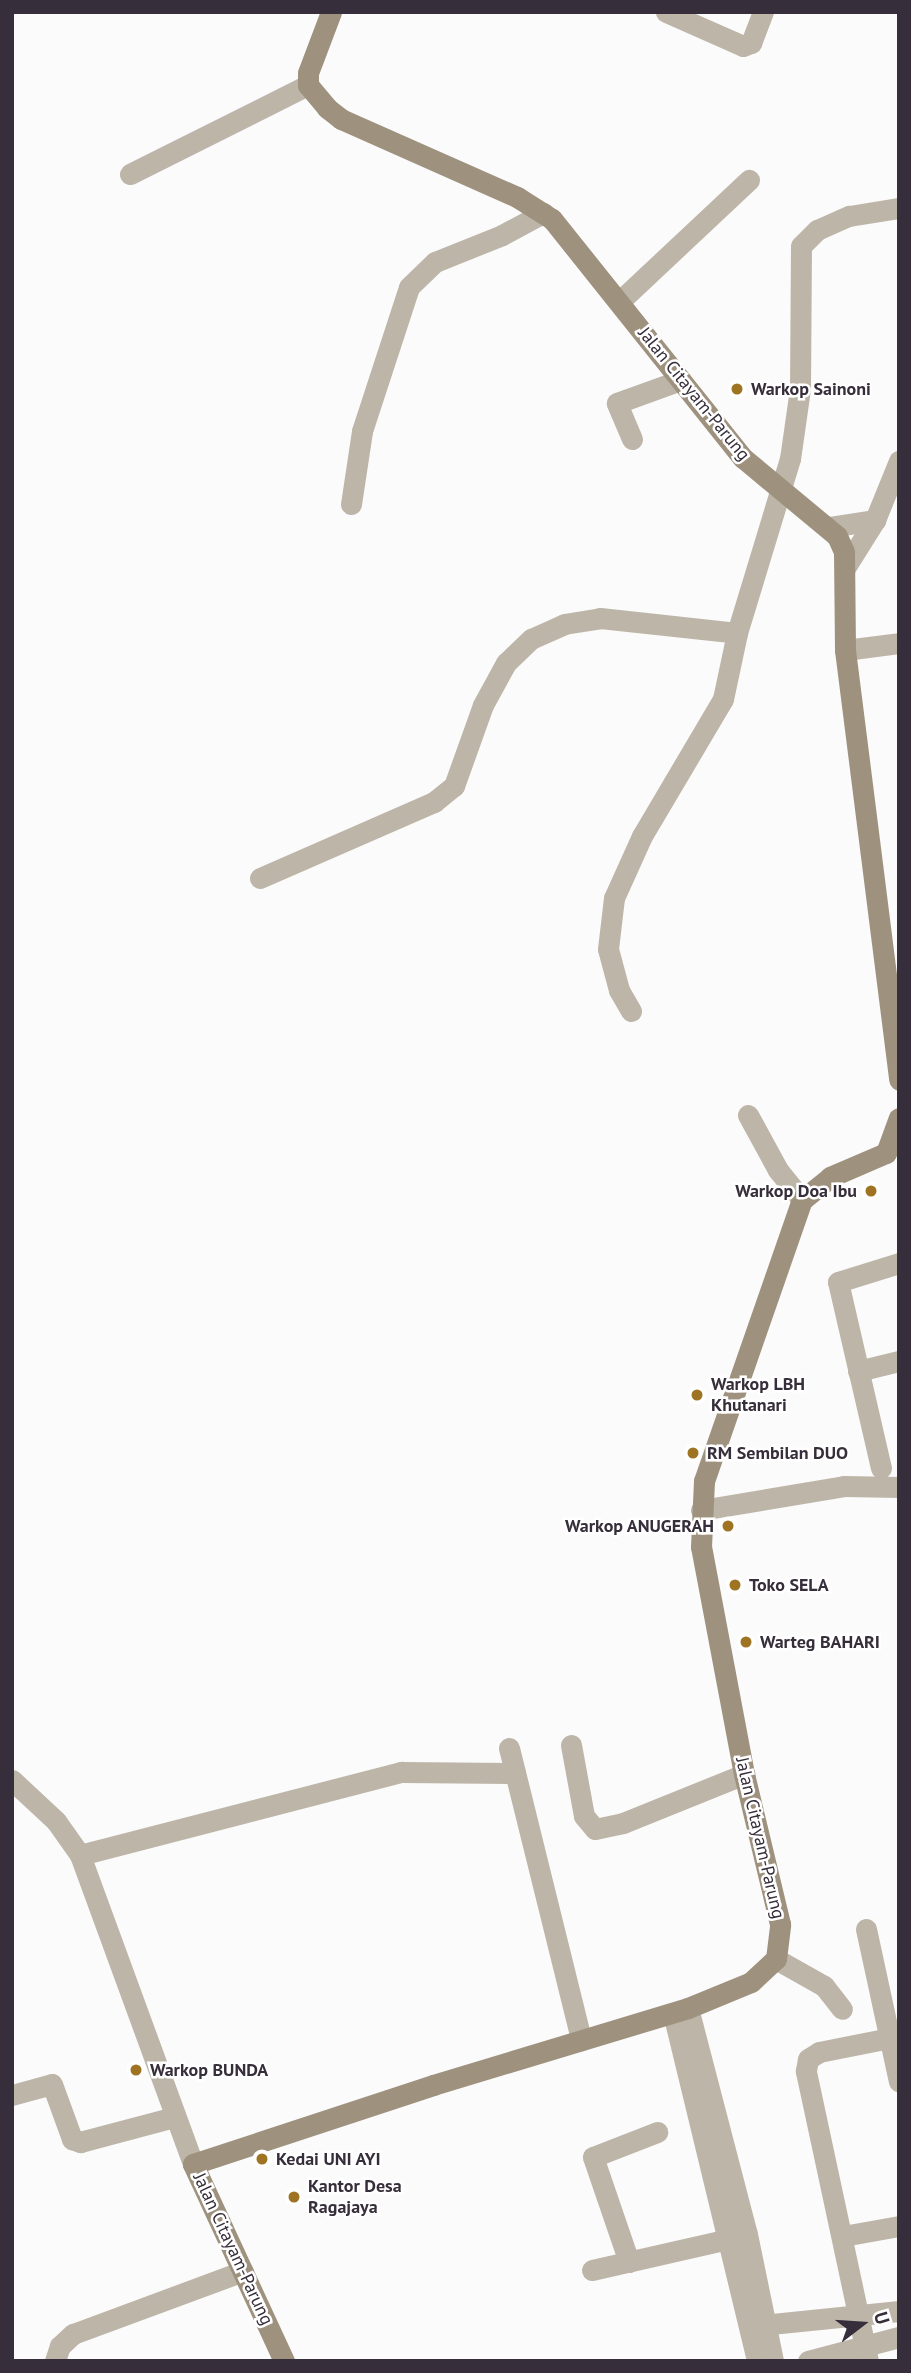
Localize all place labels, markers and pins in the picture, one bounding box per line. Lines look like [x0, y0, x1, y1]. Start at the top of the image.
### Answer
place label: Warkop Sainoni [751, 378, 871, 400]
marker: Warkop Sainoni [729, 381, 745, 397]
place label: Warkop Doa Ibu [735, 1180, 857, 1202]
marker: Warkop Doa Ibu [863, 1183, 879, 1199]
place label: Warkop LBH Khutanari [711, 1374, 805, 1416]
marker: Warkop LBH Khutanari [689, 1387, 705, 1403]
place label: RM Sembilan DUO [707, 1442, 848, 1464]
marker: RM Sembilan DUO [685, 1445, 701, 1461]
place label: Warkop ANUGERAH [564, 1515, 714, 1537]
marker: Warkop ANUGERAH [720, 1518, 736, 1534]
place label: Toko SELA [749, 1574, 829, 1596]
marker: Toko SELA [727, 1577, 743, 1593]
place label: Warteg BAHARI [760, 1631, 880, 1653]
marker: Warteg BAHARI [738, 1634, 754, 1650]
place label: Warkop BUNDA [150, 2059, 268, 2081]
marker: Warkop BUNDA [128, 2062, 144, 2078]
place label: Kedai UNI AYI [276, 2148, 381, 2170]
marker: Kedai UNI AYI [254, 2151, 270, 2167]
place label: Kantor Desa Ragajaya [308, 2176, 402, 2218]
marker: Kantor Desa Ragajaya [286, 2189, 302, 2205]

